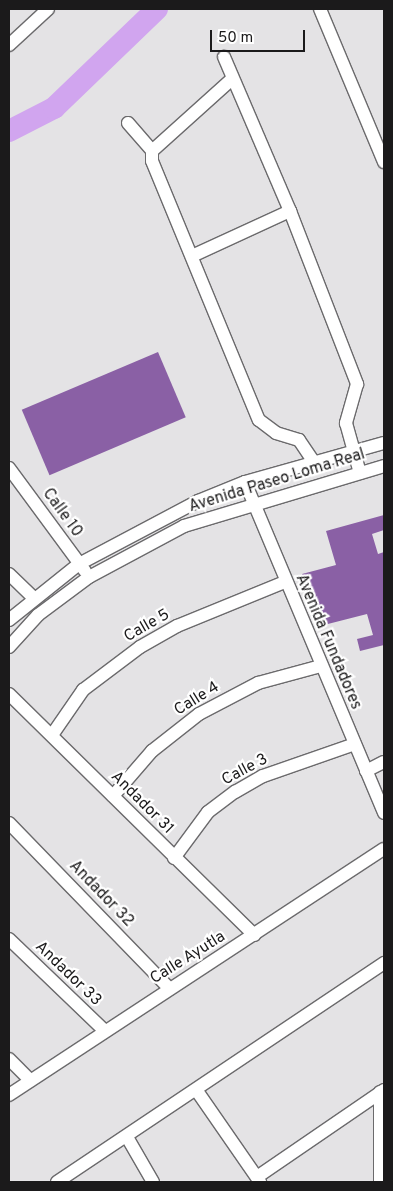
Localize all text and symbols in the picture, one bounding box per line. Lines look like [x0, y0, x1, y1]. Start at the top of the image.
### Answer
scale bar [213, 20, 308, 52]
text: 50 m [218, 29, 253, 48]
street label: Avenida Paseo Loma Real [187, 445, 367, 517]
street label: Calle 10 [38, 485, 86, 541]
street label: Avenida Fundadores [291, 571, 365, 713]
street label: Calle 5 [121, 605, 173, 647]
street label: Calle 4 [171, 678, 223, 720]
street label: Calle 3 [219, 750, 271, 790]
street label: Andador 31 [107, 768, 177, 838]
street label: Andador 32 [65, 857, 137, 931]
street label: Calle Ayutla [147, 927, 229, 989]
street label: Andador 33 [31, 938, 105, 1010]

